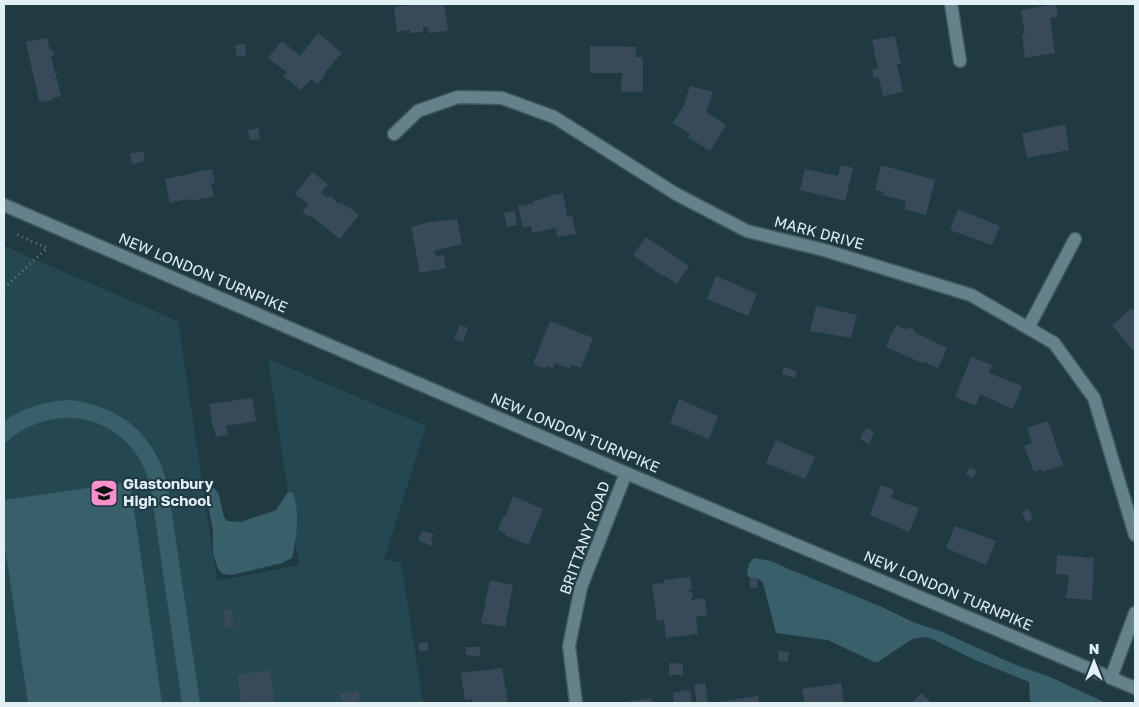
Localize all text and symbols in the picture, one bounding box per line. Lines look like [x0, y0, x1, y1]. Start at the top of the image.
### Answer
street label: MARK DRIVE [773, 211, 866, 253]
street label: NEW LONDON TURNPIKE [116, 228, 291, 316]
street label: NEW LONDON TURNPIKE [488, 388, 663, 476]
place label: Glastonbury High School [123, 474, 214, 509]
school or university icon: Glastonbury High School [89, 478, 119, 508]
street label: BRITTANY ROAD [555, 479, 613, 597]
street label: NEW LONDON TURNPIKE [861, 546, 1036, 634]
north arrow [1069, 637, 1119, 687]
text: N [1089, 640, 1099, 657]

